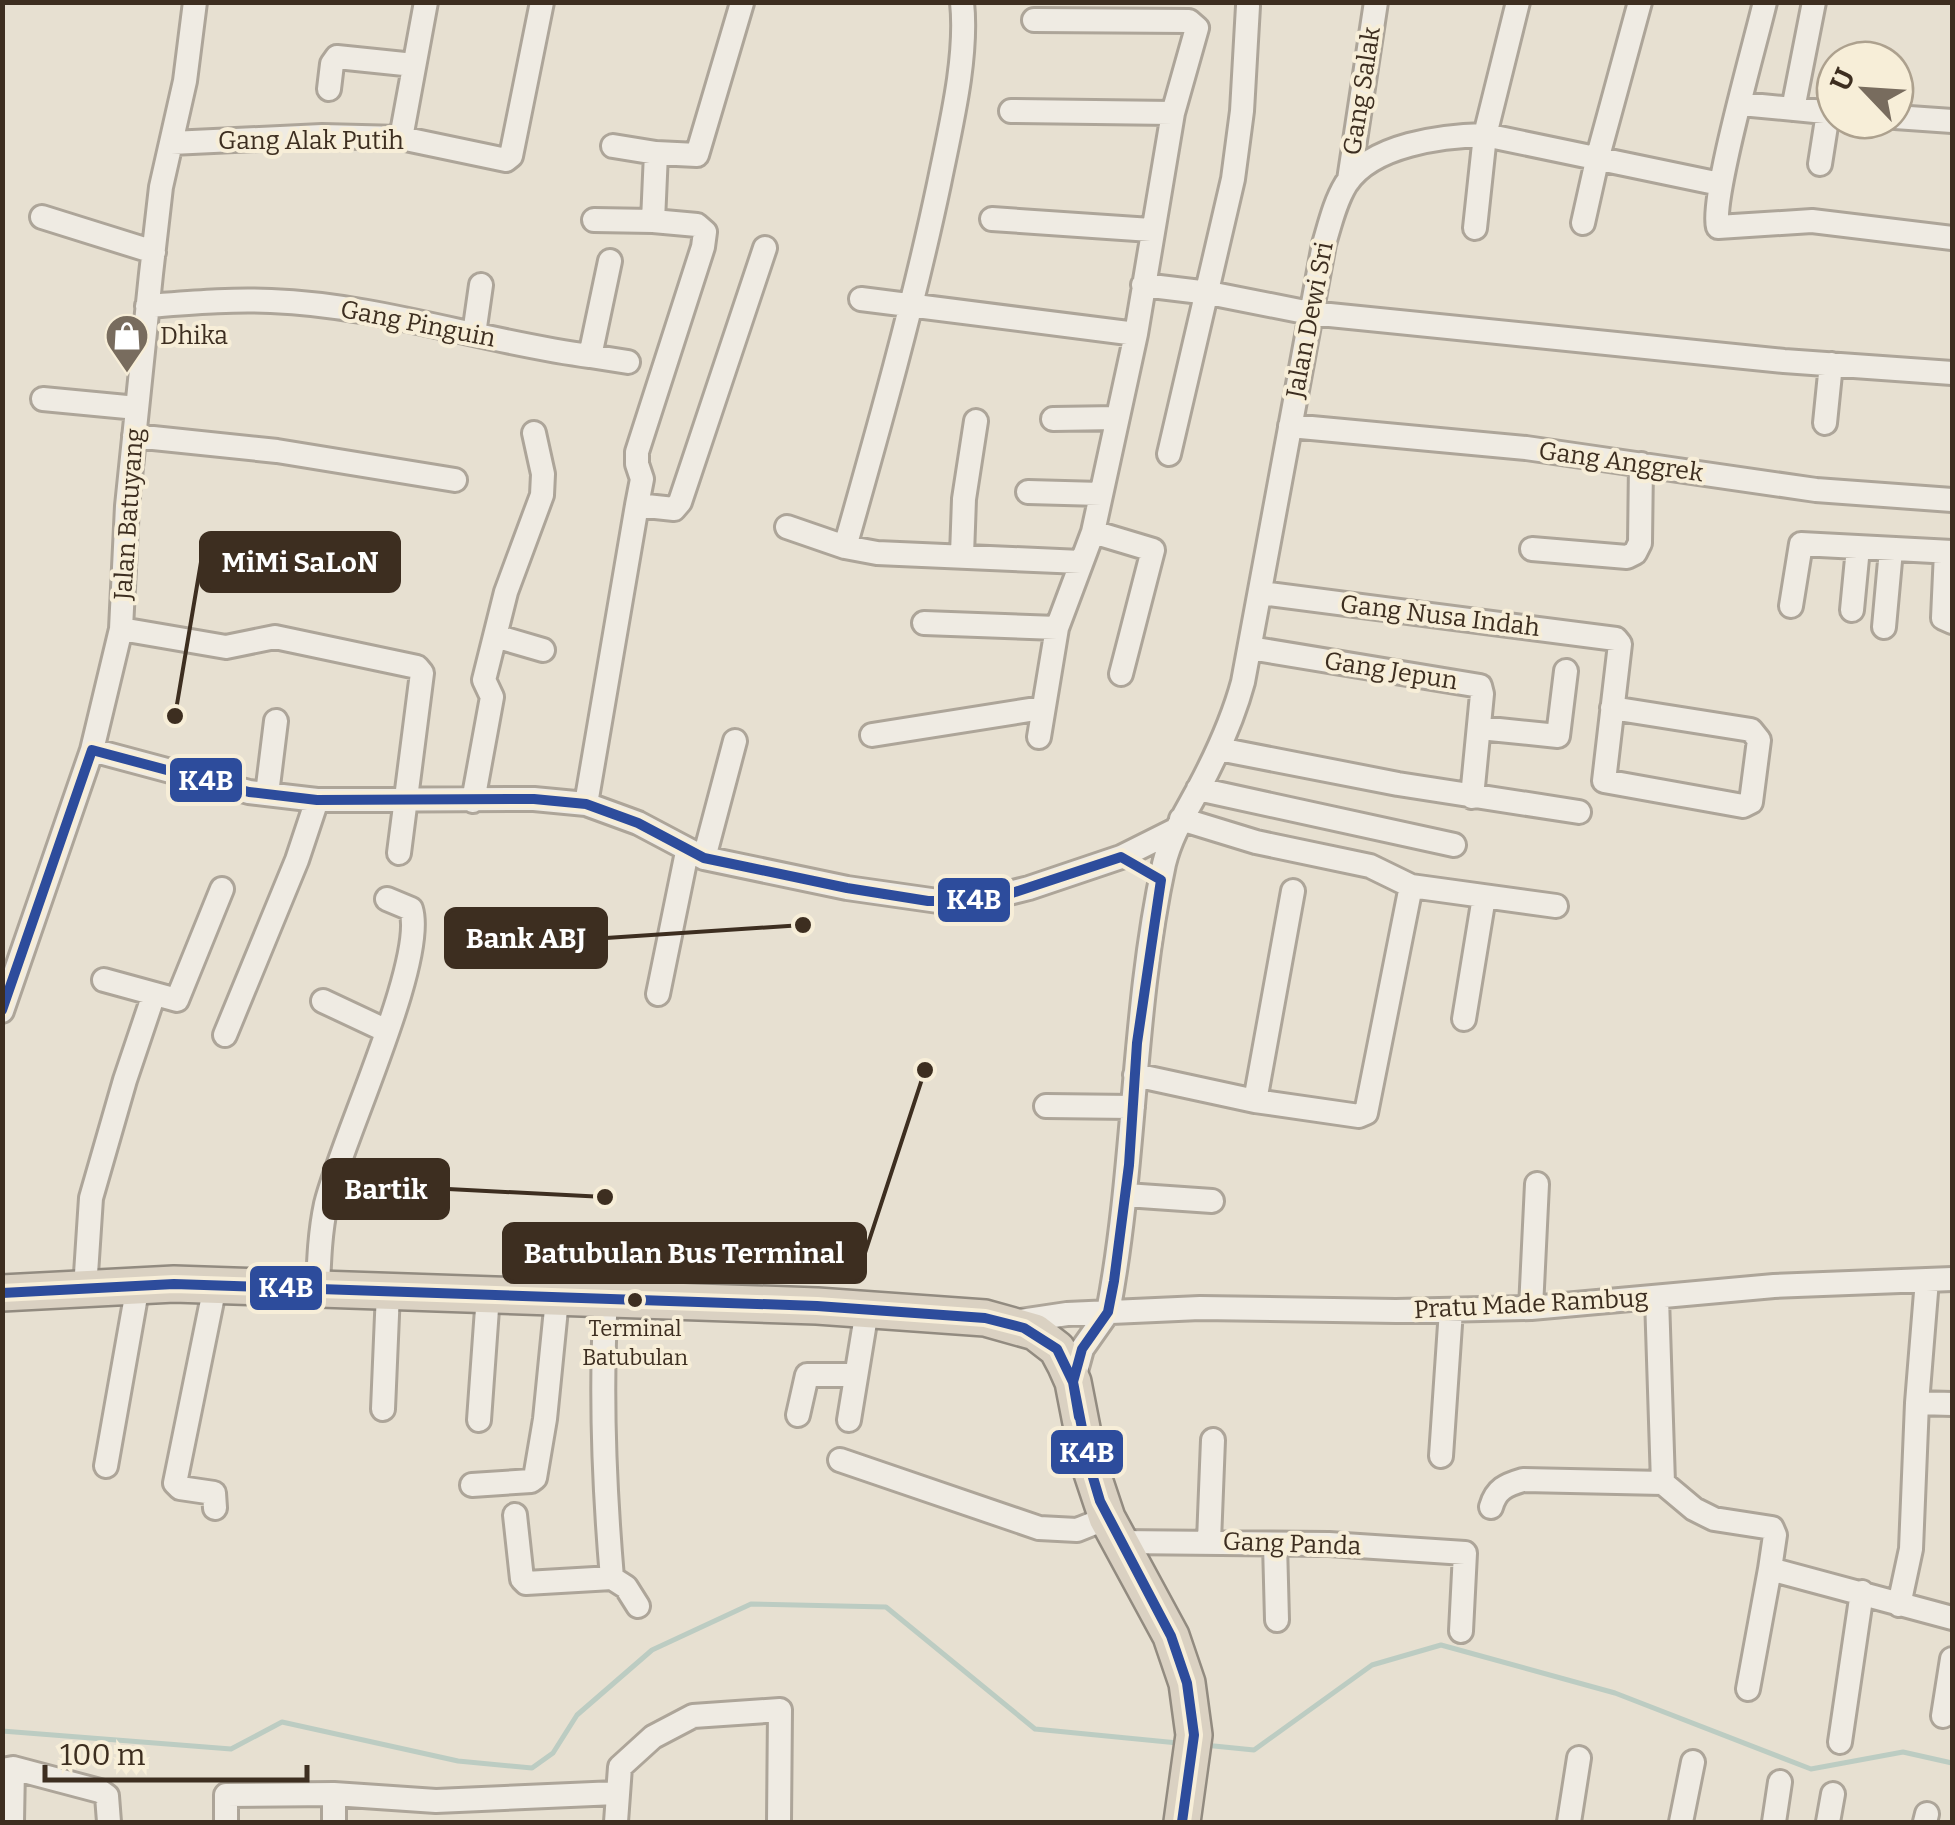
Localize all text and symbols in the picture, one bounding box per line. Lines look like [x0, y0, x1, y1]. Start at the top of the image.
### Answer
street label: Gang Salak [1337, 24, 1387, 157]
north arrow [1815, 40, 1915, 140]
text: U [1823, 63, 1862, 96]
street label: Gang Alak Putih [218, 126, 404, 156]
street label: Jalan Dewi Sri [1280, 239, 1340, 402]
street label: Gang Pinguin [338, 294, 498, 354]
shop icon: Dhika [104, 313, 150, 374]
place label: Dhika [160, 321, 228, 351]
street label: Jalan Batuyang [108, 427, 150, 602]
street label: Gang Anggrek [1537, 436, 1706, 489]
callout: MiMi SaLoN [201, 533, 399, 591]
text: MiMi SaLoN [221, 546, 379, 579]
street label: Gang Nusa Indah [1338, 589, 1542, 643]
street label: Gang Jepun [1322, 646, 1460, 696]
line badge: K4B [168, 756, 244, 804]
text: K4B [178, 764, 234, 797]
line badge: K4B [936, 876, 1012, 924]
text: K4B [946, 883, 1002, 916]
callout: Bank ABJ [446, 909, 606, 967]
text: Bank ABJ [466, 922, 586, 955]
callout: Bartik [324, 1160, 448, 1218]
text: Bartik [344, 1173, 428, 1206]
callout: Batubulan Bus Terminal [504, 1224, 865, 1282]
text: Batubulan Bus Terminal [524, 1237, 845, 1270]
line badge: K4B [248, 1264, 324, 1312]
text: K4B [258, 1271, 314, 1304]
street label: Pratu Made Rambug [1413, 1283, 1649, 1325]
marker: Terminal Batubulan [625, 1290, 645, 1310]
place label: Terminal Batubulan [582, 1315, 688, 1371]
line badge: K4B [1049, 1428, 1125, 1476]
text: K4B [1059, 1436, 1115, 1469]
street label: Gang Panda [1222, 1527, 1362, 1561]
scale bar [45, 1720, 308, 1782]
text: 100 m [60, 1737, 146, 1773]

